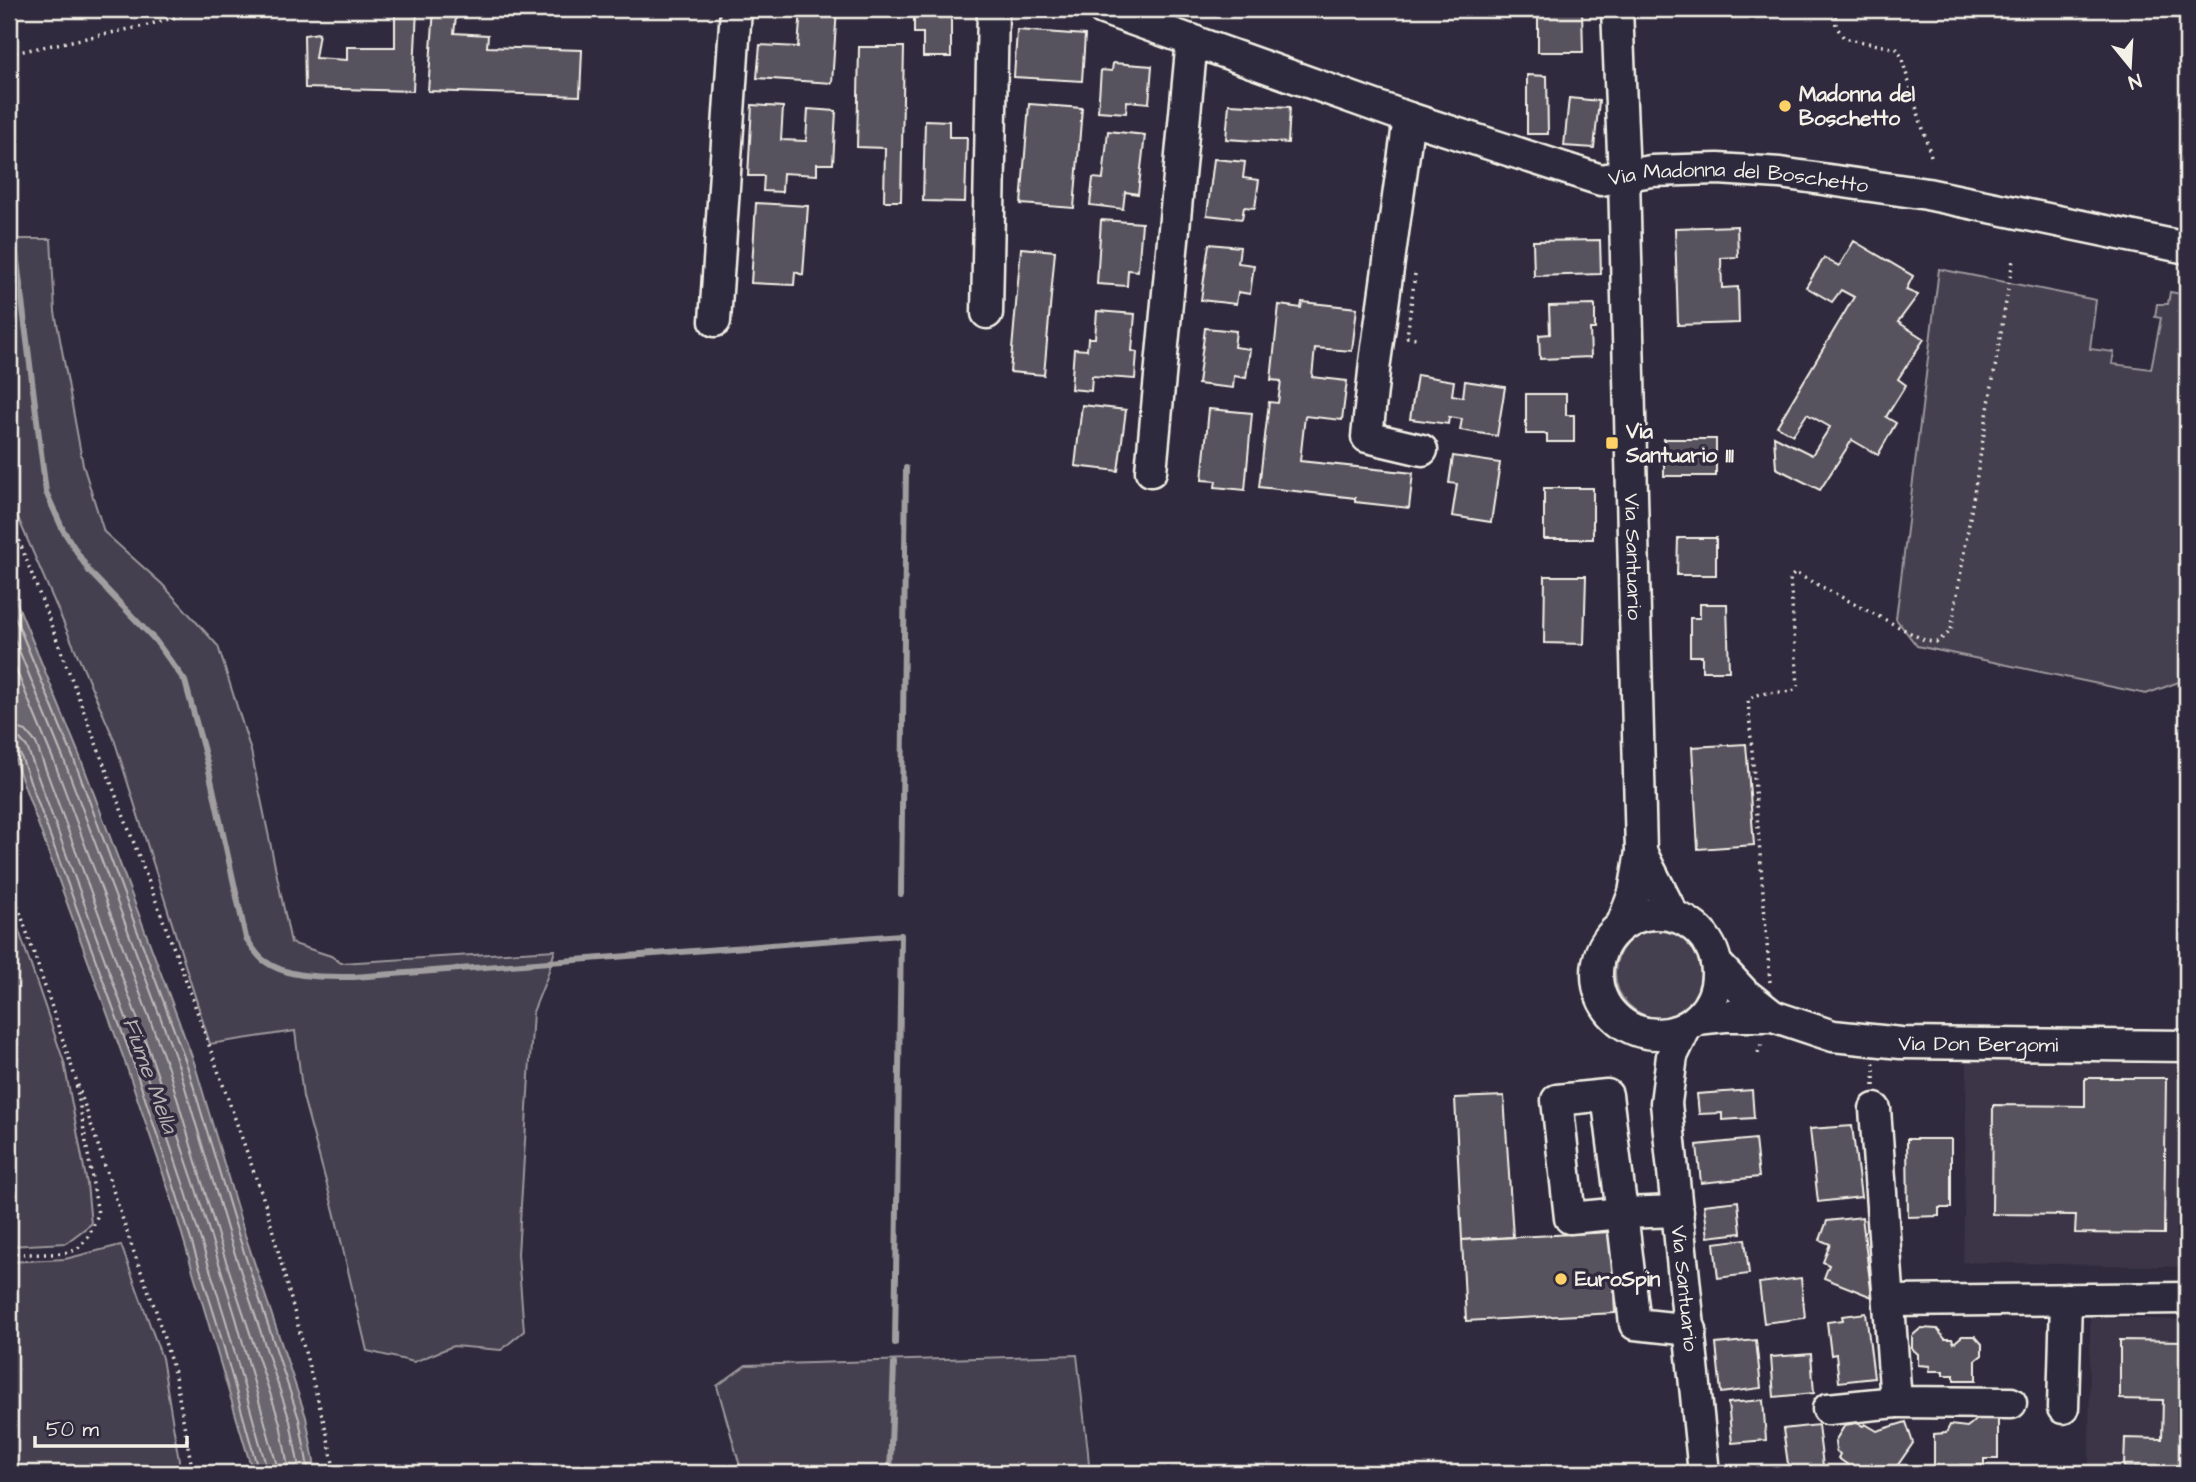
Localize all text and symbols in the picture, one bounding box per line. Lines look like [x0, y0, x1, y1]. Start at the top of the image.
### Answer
north arrow [2094, 32, 2164, 102]
text: N [2125, 66, 2145, 95]
place label: Madonna del Boschetto [1799, 80, 1916, 133]
marker: Madonna del Boschetto [1777, 98, 1793, 114]
street label: Via Madonna del Boschetto [1606, 155, 1870, 200]
place label: Via Santuario 111 [1625, 417, 1734, 470]
marker: Via Santuario 111 [1604, 435, 1620, 451]
street label: Via Santuario [1617, 493, 1649, 621]
water label: Fiume Mella [114, 1013, 186, 1139]
street label: Via Don Bergomi [1898, 1029, 2058, 1061]
street label: Via Santuario [1664, 1224, 1705, 1353]
place label: EuroSpin [1575, 1265, 1661, 1295]
marker: EuroSpin [1553, 1271, 1569, 1287]
scale bar [35, 1405, 187, 1449]
text: 50 m [46, 1415, 100, 1444]

